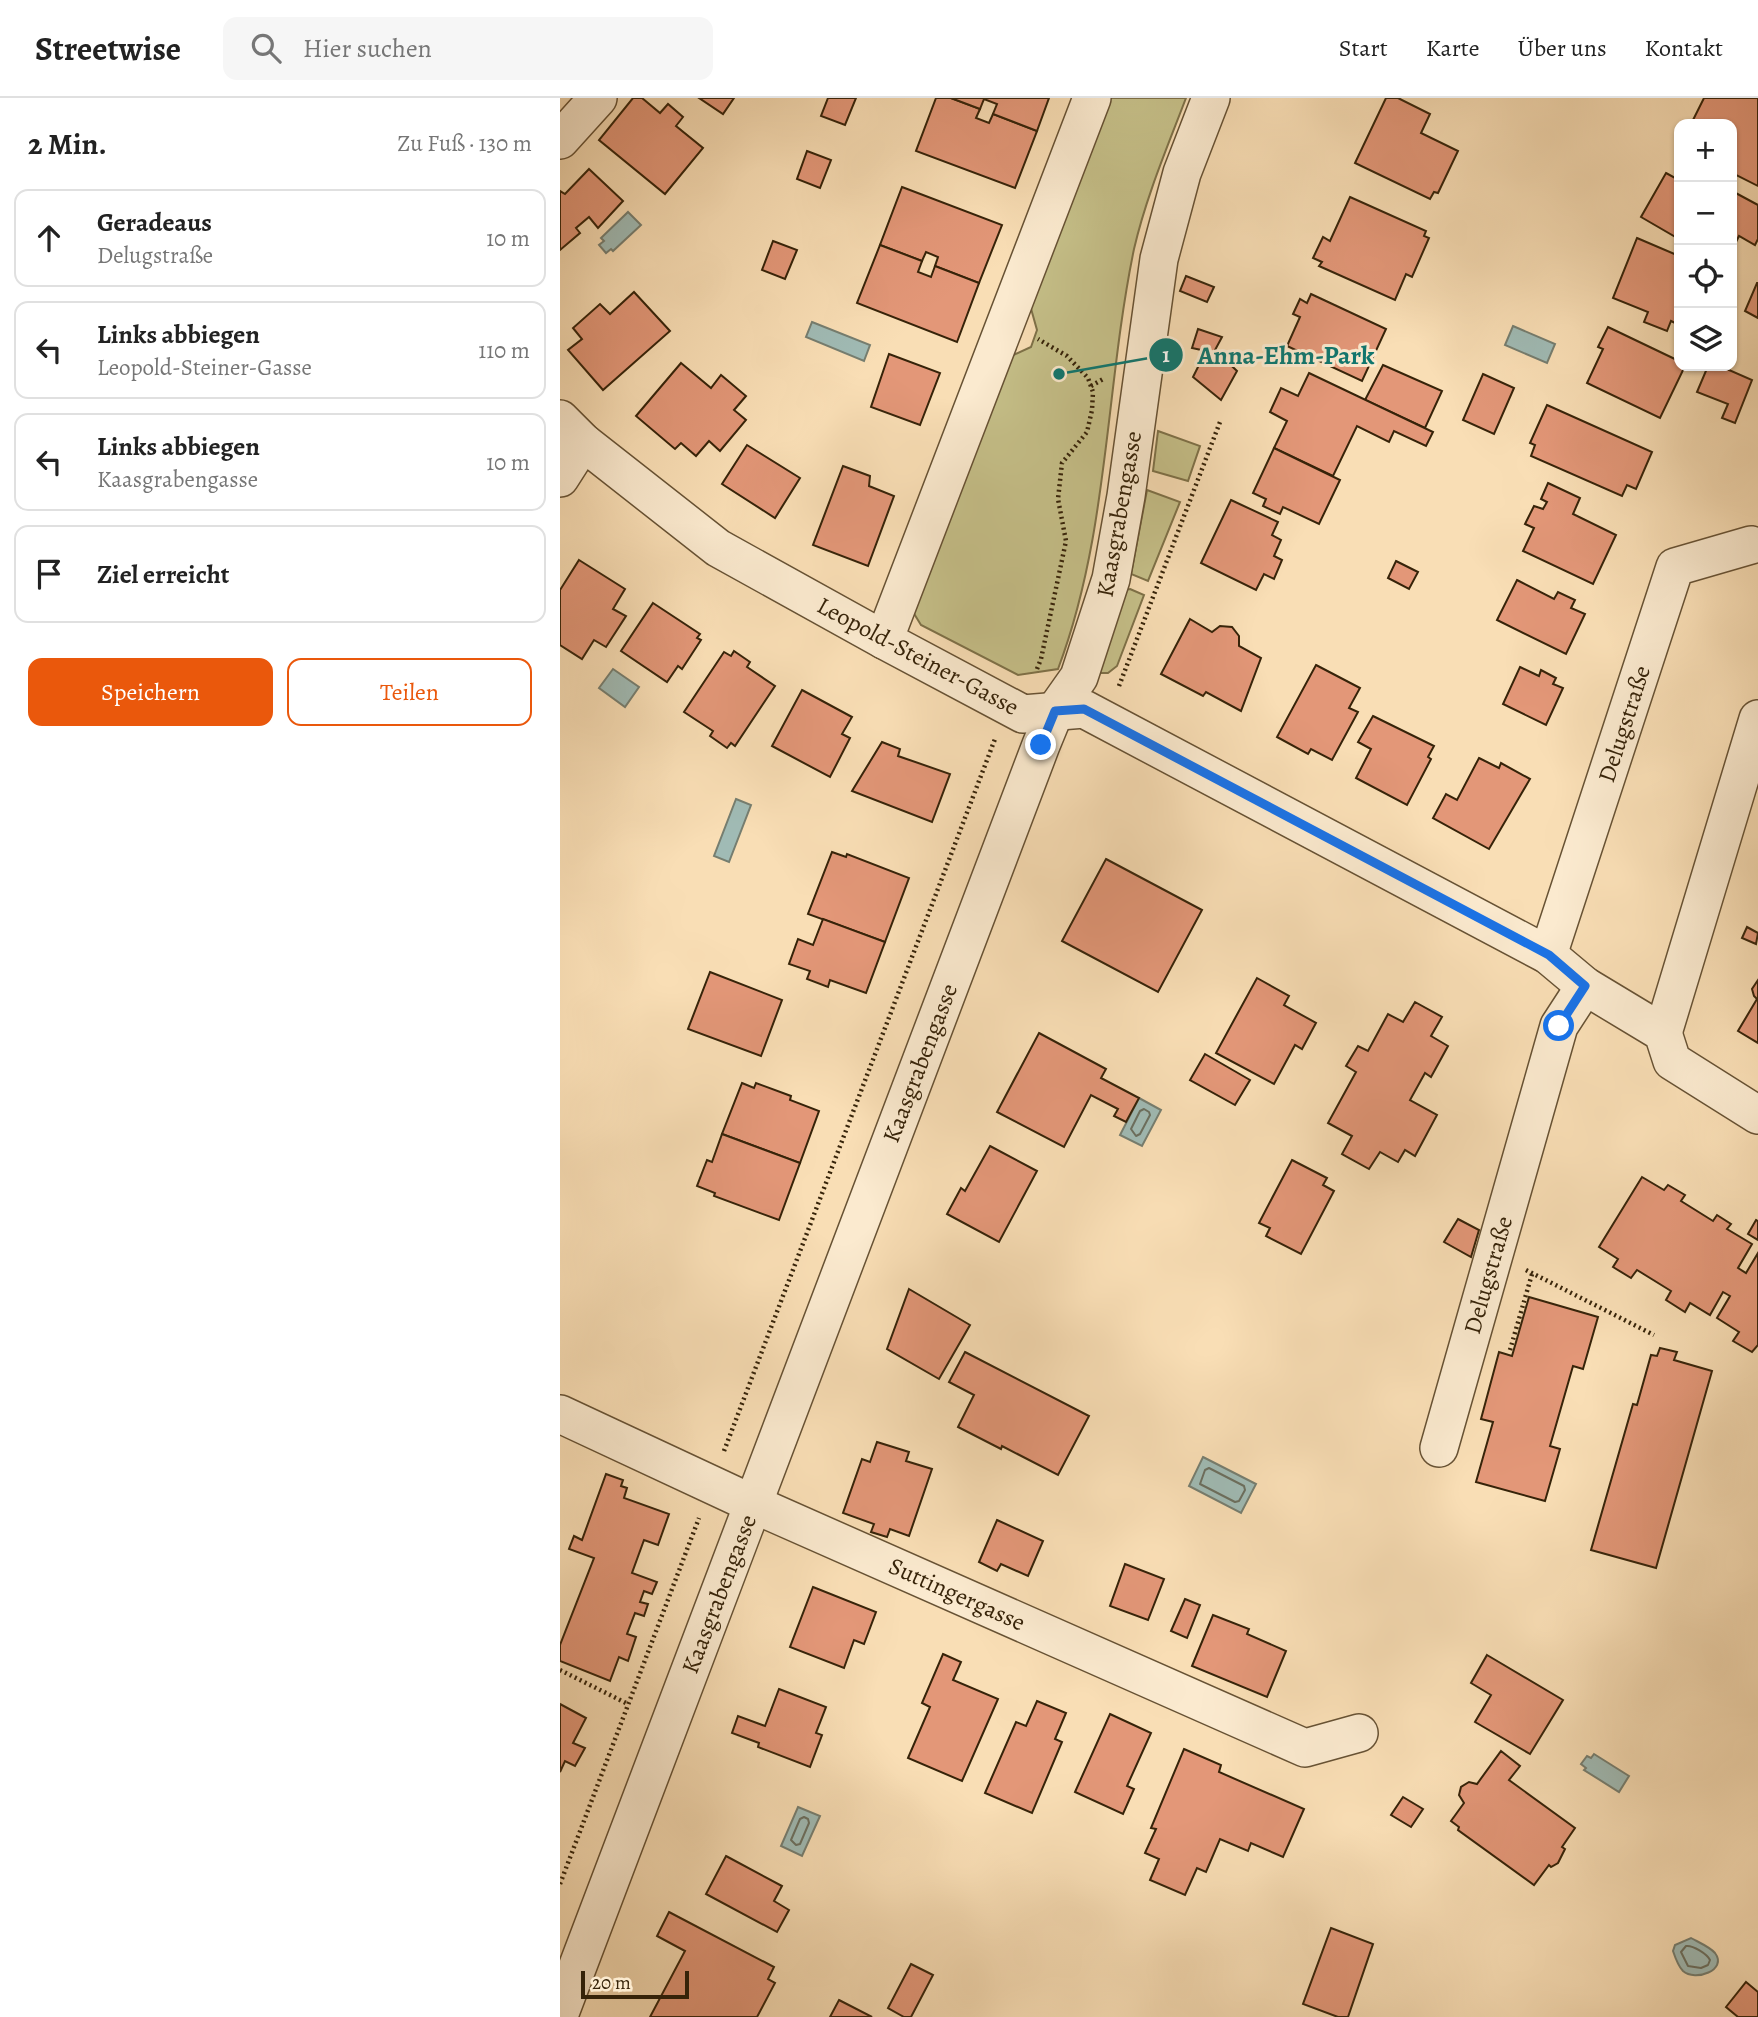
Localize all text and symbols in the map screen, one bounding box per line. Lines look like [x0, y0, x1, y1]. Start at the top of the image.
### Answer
search box [223, 17, 713, 80]
text: Streetwise [35, 26, 181, 71]
icon: search [247, 29, 285, 67]
text: Hier suchen [303, 31, 432, 66]
text: Start [1339, 32, 1388, 64]
text: Karte [1426, 32, 1480, 64]
text: Über uns [1518, 32, 1607, 64]
text: Kontakt [1645, 32, 1723, 64]
map controls [1674, 119, 1737, 371]
button: + [1674, 119, 1737, 182]
text: 2 Min. [28, 124, 107, 164]
text: Zu Fuß · 130 m [397, 128, 532, 159]
button: − [1674, 182, 1737, 245]
text: Geradeaus [97, 205, 212, 240]
icon: ahead [30, 219, 68, 257]
text: 10 m [486, 223, 530, 254]
text: Delugstraße [97, 240, 213, 271]
button: locate [1674, 245, 1737, 308]
button: layers [1674, 308, 1737, 371]
text: Links abbiegen [97, 317, 260, 352]
icon: left [30, 331, 68, 369]
callout: Anna-Ehm-Park [1148, 331, 1388, 378]
text: 110 m [478, 335, 530, 366]
text: Anna-Ehm-Park [1197, 338, 1375, 373]
text: 1 [1162, 341, 1170, 369]
text: Leopold-Steiner-Gasse [97, 352, 312, 383]
street label: Kaasgrabengasse [1089, 428, 1149, 600]
text: Links abbiegen [97, 429, 260, 464]
icon: left [30, 443, 68, 481]
text: 10 m [486, 447, 530, 478]
text: Kaasgrabengasse [97, 464, 258, 495]
icon: arrive [30, 555, 68, 593]
text: Ziel erreicht [97, 557, 230, 592]
street label: Leopold-Steiner-Gasse [811, 589, 1025, 723]
button: Speichern [28, 658, 273, 726]
button: Teilen [287, 658, 532, 726]
street label: Delugstraße [1590, 661, 1658, 787]
route end [1025, 729, 1056, 760]
street label: Kaasgrabengasse [875, 979, 965, 1147]
route start [1543, 1010, 1574, 1041]
street label: Delugstraße [1456, 1212, 1520, 1338]
street label: Kaasgrabengasse [674, 1510, 764, 1678]
street label: Suttingergasse [884, 1550, 1030, 1638]
scale bar [581, 1968, 690, 2000]
text: 20 m [592, 1970, 631, 1996]

